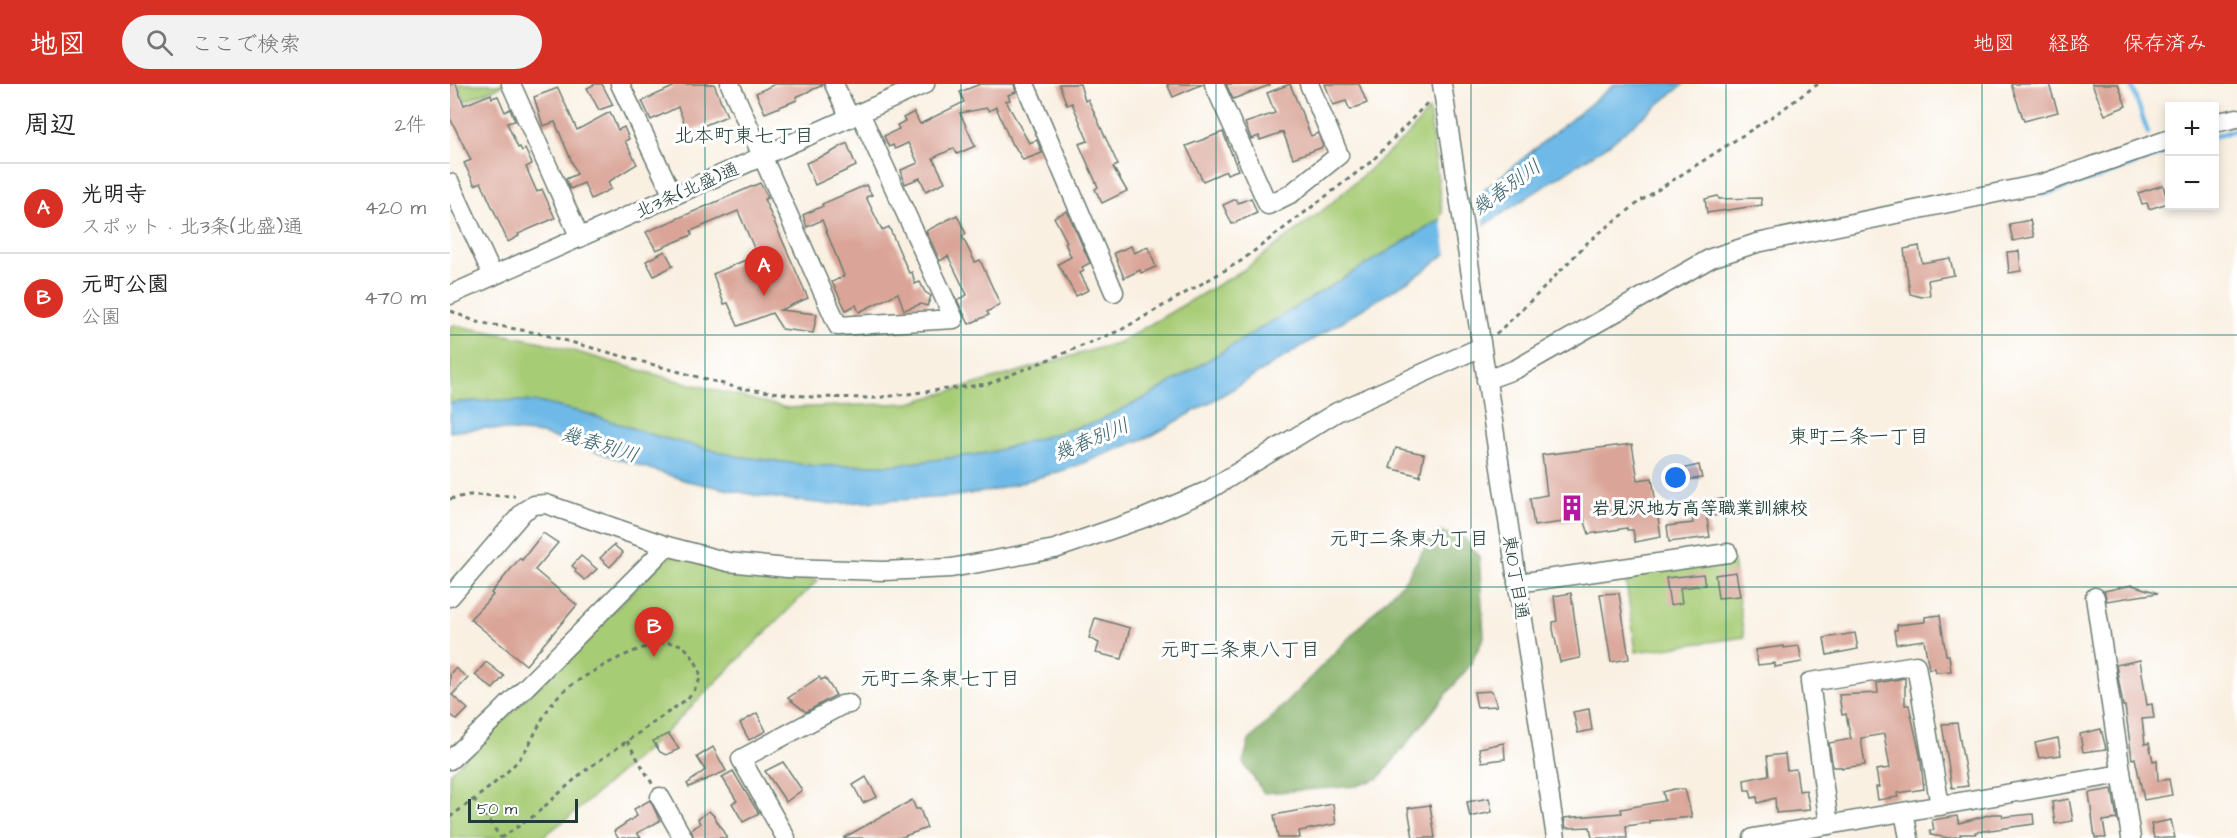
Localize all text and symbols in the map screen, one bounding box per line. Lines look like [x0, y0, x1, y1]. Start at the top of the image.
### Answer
search box [122, 15, 542, 69]
text: 地図 [30, 25, 86, 64]
icon: search [143, 26, 176, 59]
text: ここで検索 [191, 29, 301, 60]
text: 地図 [1973, 29, 2015, 58]
text: 経路 [2048, 29, 2090, 58]
text: 保存済み [2123, 29, 2207, 58]
map controls [2165, 102, 2219, 210]
button: + [2165, 102, 2219, 156]
text: 周辺 [24, 107, 76, 143]
text: 2件 [395, 111, 426, 139]
district label: 北本町東七丁目 [674, 122, 814, 150]
water label: 幾春別川 [1466, 153, 1547, 223]
street label: 北3条(北盛)通 [631, 156, 743, 224]
button: − [2165, 156, 2219, 210]
text: 光明寺 [81, 179, 147, 210]
text: A [37, 194, 50, 222]
text: 420 m [365, 194, 426, 222]
text: スポット · 北3条(北盛)通 [81, 213, 303, 241]
pin: A [744, 246, 784, 296]
text: 元町公園 [81, 269, 169, 300]
text: B [36, 284, 51, 312]
text: 470 m [364, 284, 426, 312]
text: 公園 [81, 303, 121, 331]
water label: 幾春別川 [1049, 411, 1134, 468]
water label: 幾春別川 [557, 420, 642, 470]
district label: 東町二条一丁目 [1789, 423, 1929, 451]
your location [1661, 463, 1690, 492]
building icon: 岩見沢地方高等職業訓練校 [1557, 493, 1587, 523]
place label: 岩見沢地方高等職業訓練校 [1592, 496, 1808, 521]
district label: 元町二条東九丁目 [1329, 525, 1489, 553]
street label: 東10丁目通 [1496, 533, 1535, 621]
pin: B [634, 608, 674, 657]
district label: 元町二条東八丁目 [1160, 636, 1320, 664]
district label: 元町二条東七丁目 [860, 665, 1020, 693]
scale bar [468, 796, 578, 824]
text: 50 m [477, 798, 517, 820]

